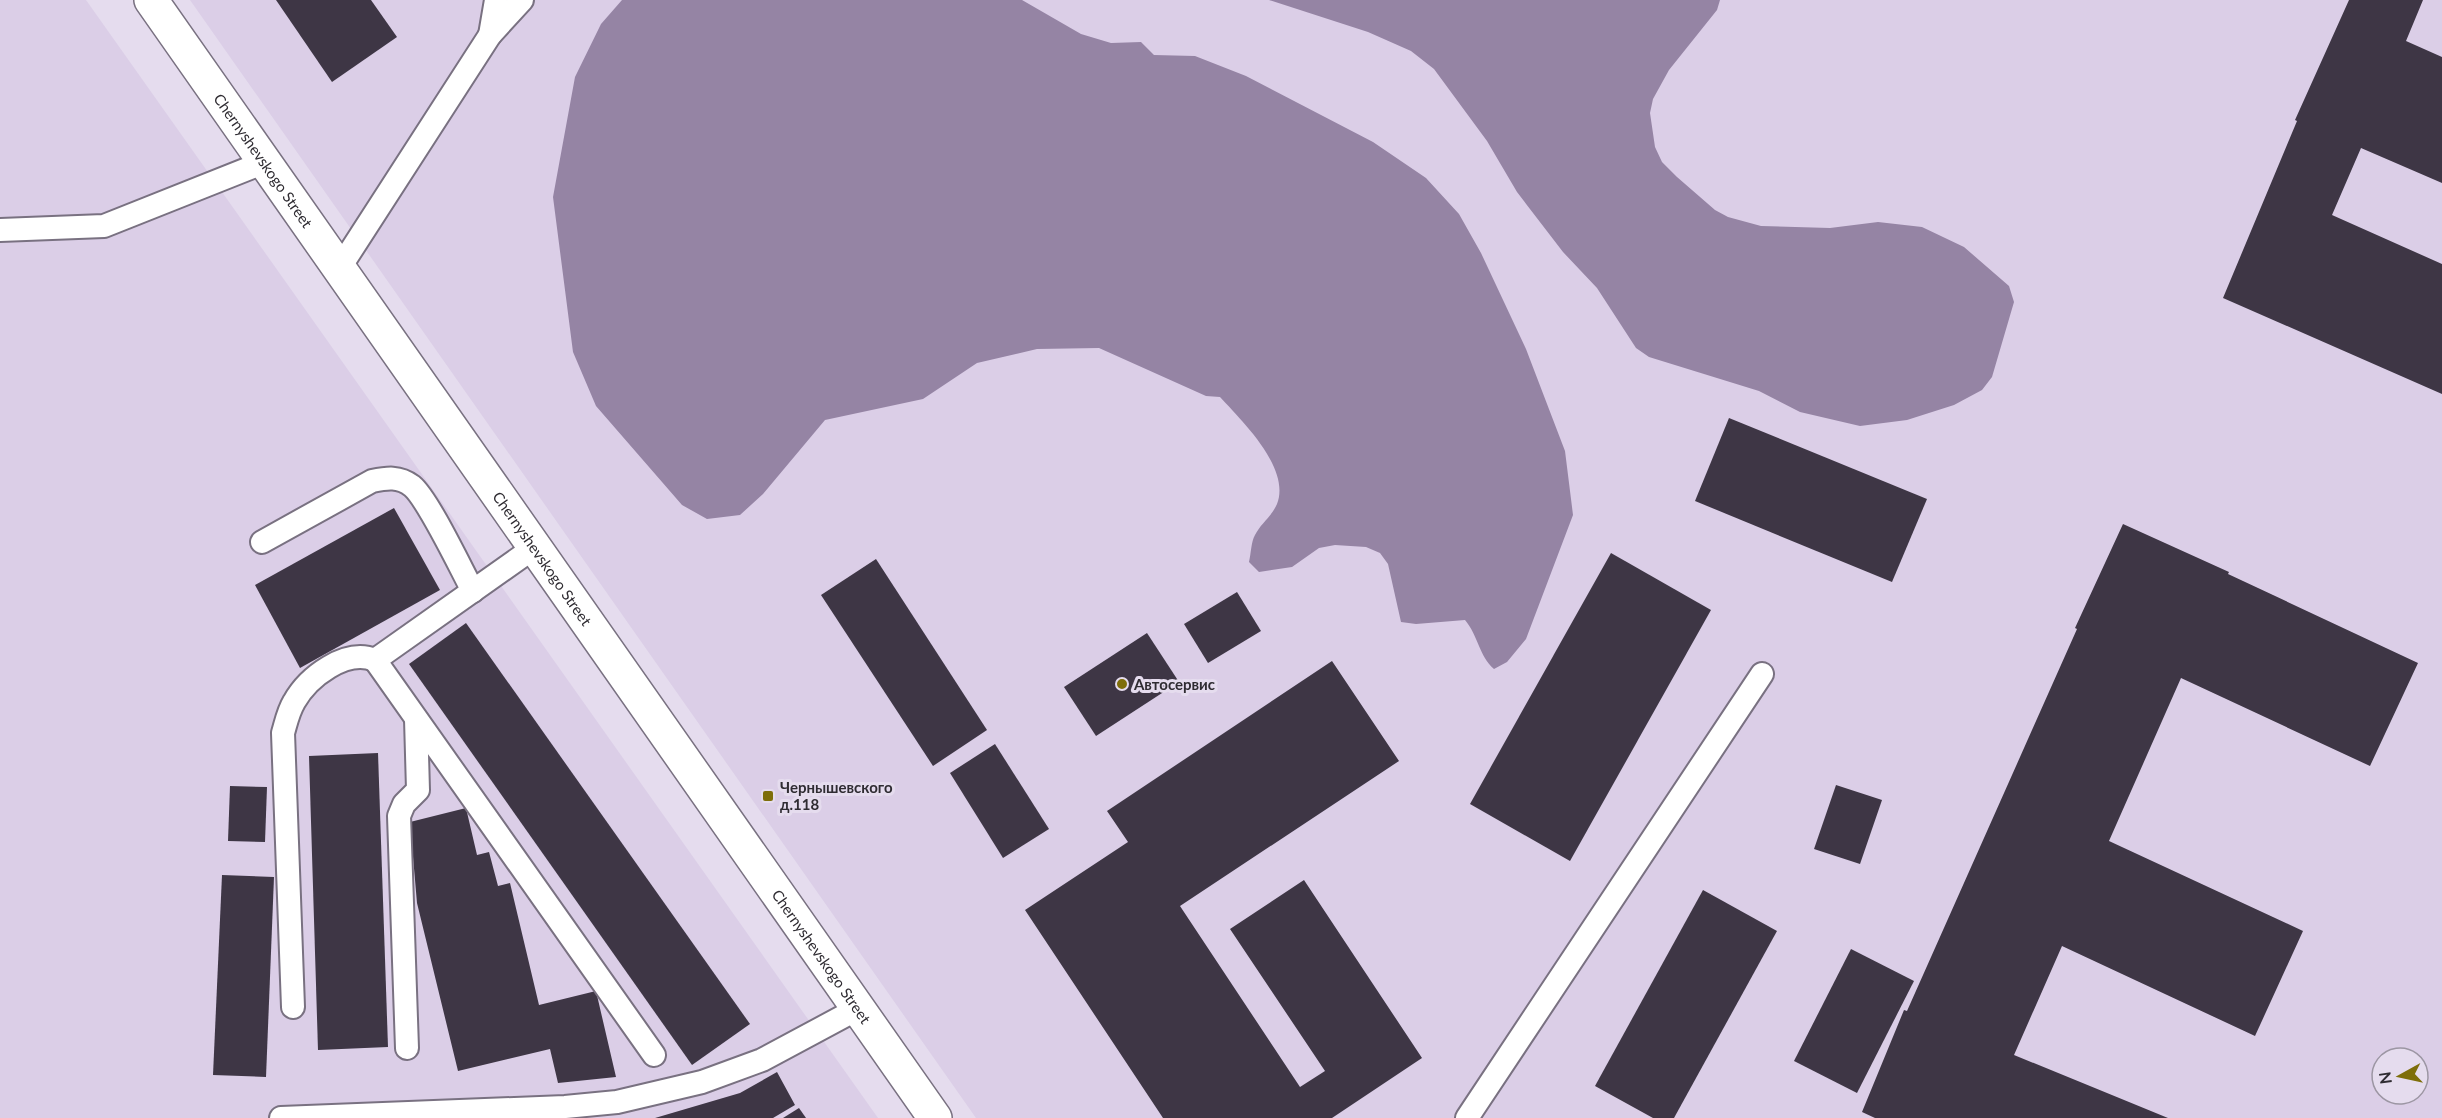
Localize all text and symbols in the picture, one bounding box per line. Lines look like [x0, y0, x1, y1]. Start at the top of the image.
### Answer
street label: Chernyshevskogo Street [210, 90, 317, 231]
street label: Chernyshevskogo Street [489, 488, 596, 629]
place label: Автосервис [1133, 675, 1215, 693]
marker: Автосервис [1115, 677, 1129, 691]
place label: Чернышевского д.118 [780, 778, 893, 813]
marker: Чернышевского д.118 [761, 789, 775, 803]
street label: Chernyshevskogo Street [768, 886, 875, 1027]
north arrow [2370, 1046, 2430, 1106]
text: N [2374, 1071, 2395, 1086]

